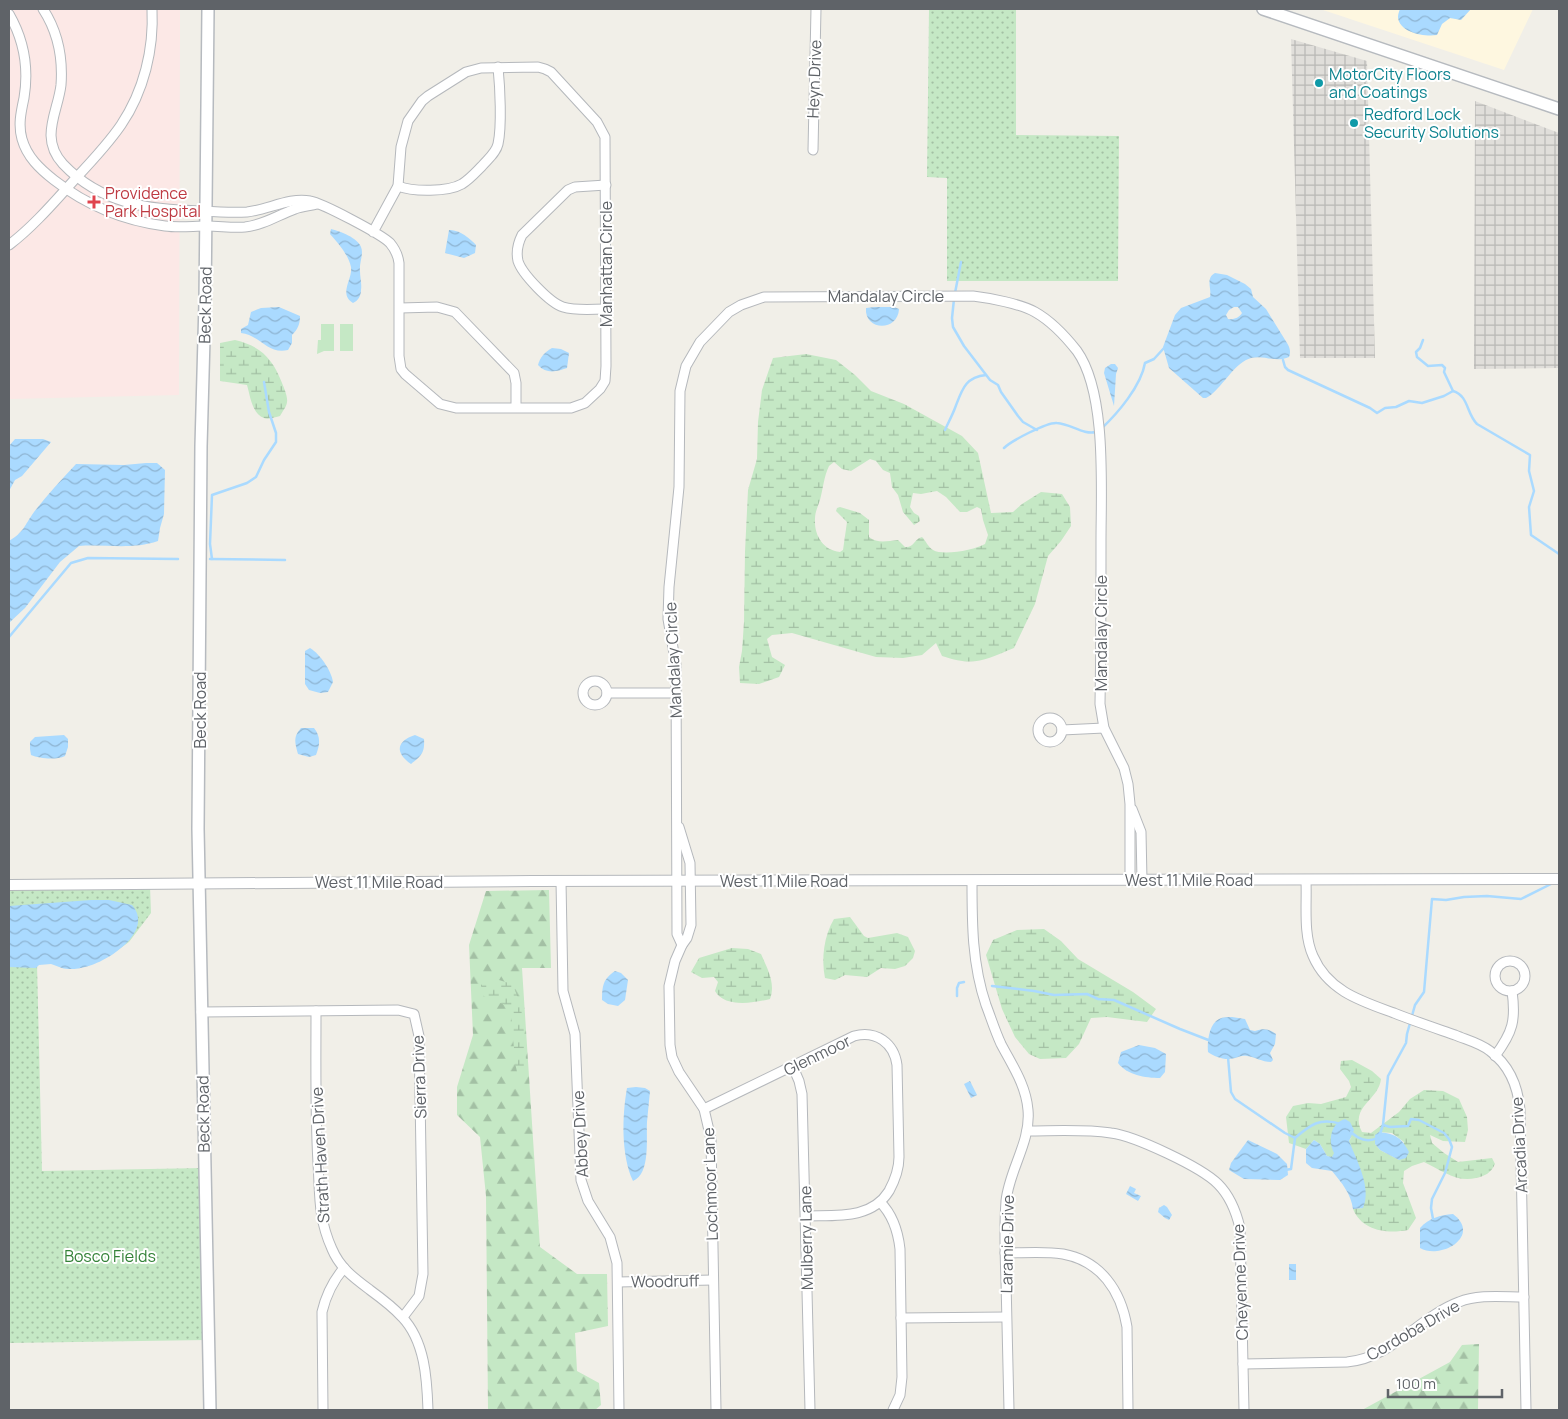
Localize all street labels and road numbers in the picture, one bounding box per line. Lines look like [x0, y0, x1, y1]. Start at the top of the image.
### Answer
street label: Heyn Drive [802, 39, 826, 119]
street label: Manhattan Circle [595, 201, 617, 327]
street label: Beck Road [193, 266, 217, 344]
street label: Mandalay Circle [828, 285, 944, 307]
street label: Mandalay Circle [1090, 575, 1112, 691]
street label: Mandalay Circle [659, 601, 687, 719]
street label: Beck Road [189, 671, 211, 749]
street label: West 11 Mile Road [1125, 869, 1253, 891]
street label: West 11 Mile Road [720, 870, 848, 892]
street label: West 11 Mile Road [315, 871, 443, 893]
street label: Glenmoor [780, 1029, 854, 1081]
street label: Sierra Drive [407, 1035, 431, 1119]
street label: Beck Road [191, 1075, 215, 1153]
street label: Strath Haven Drive [305, 1086, 335, 1224]
street label: Abbey Drive [567, 1090, 593, 1178]
street label: Arcadia Drive [1505, 1096, 1533, 1194]
street label: Lochmoor Lane [697, 1127, 723, 1241]
street label: Mulberry Lane [794, 1186, 818, 1290]
street label: Laramie Drive [995, 1194, 1019, 1294]
street label: Cheyenne Drive [1227, 1224, 1253, 1340]
street label: Woodruff [631, 1269, 700, 1293]
street label: Cordoba Drive [1362, 1294, 1464, 1366]

